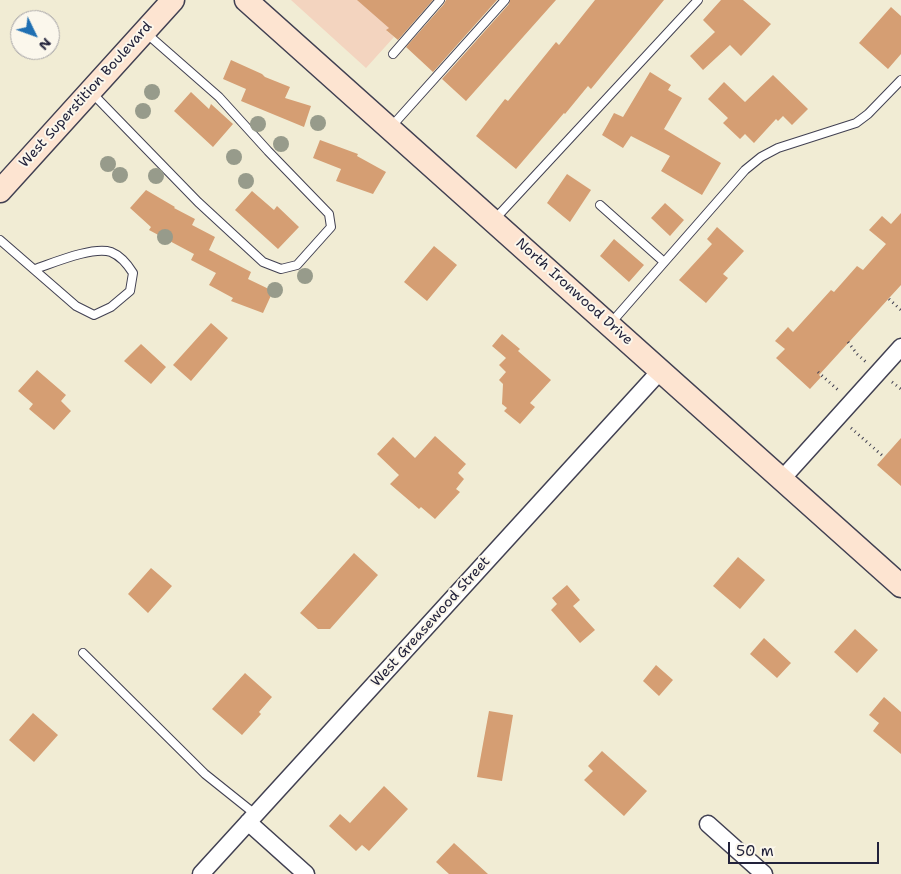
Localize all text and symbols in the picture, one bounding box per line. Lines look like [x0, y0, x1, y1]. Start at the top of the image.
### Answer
north arrow [10, 10, 60, 60]
street label: West Superstition Boulevard [16, 19, 156, 171]
text: N [35, 34, 56, 55]
street label: North Ironwood Drive [512, 235, 636, 349]
street label: West Greasewood Street [368, 553, 494, 691]
scale bar [731, 832, 882, 864]
text: 50 m [736, 841, 774, 861]

